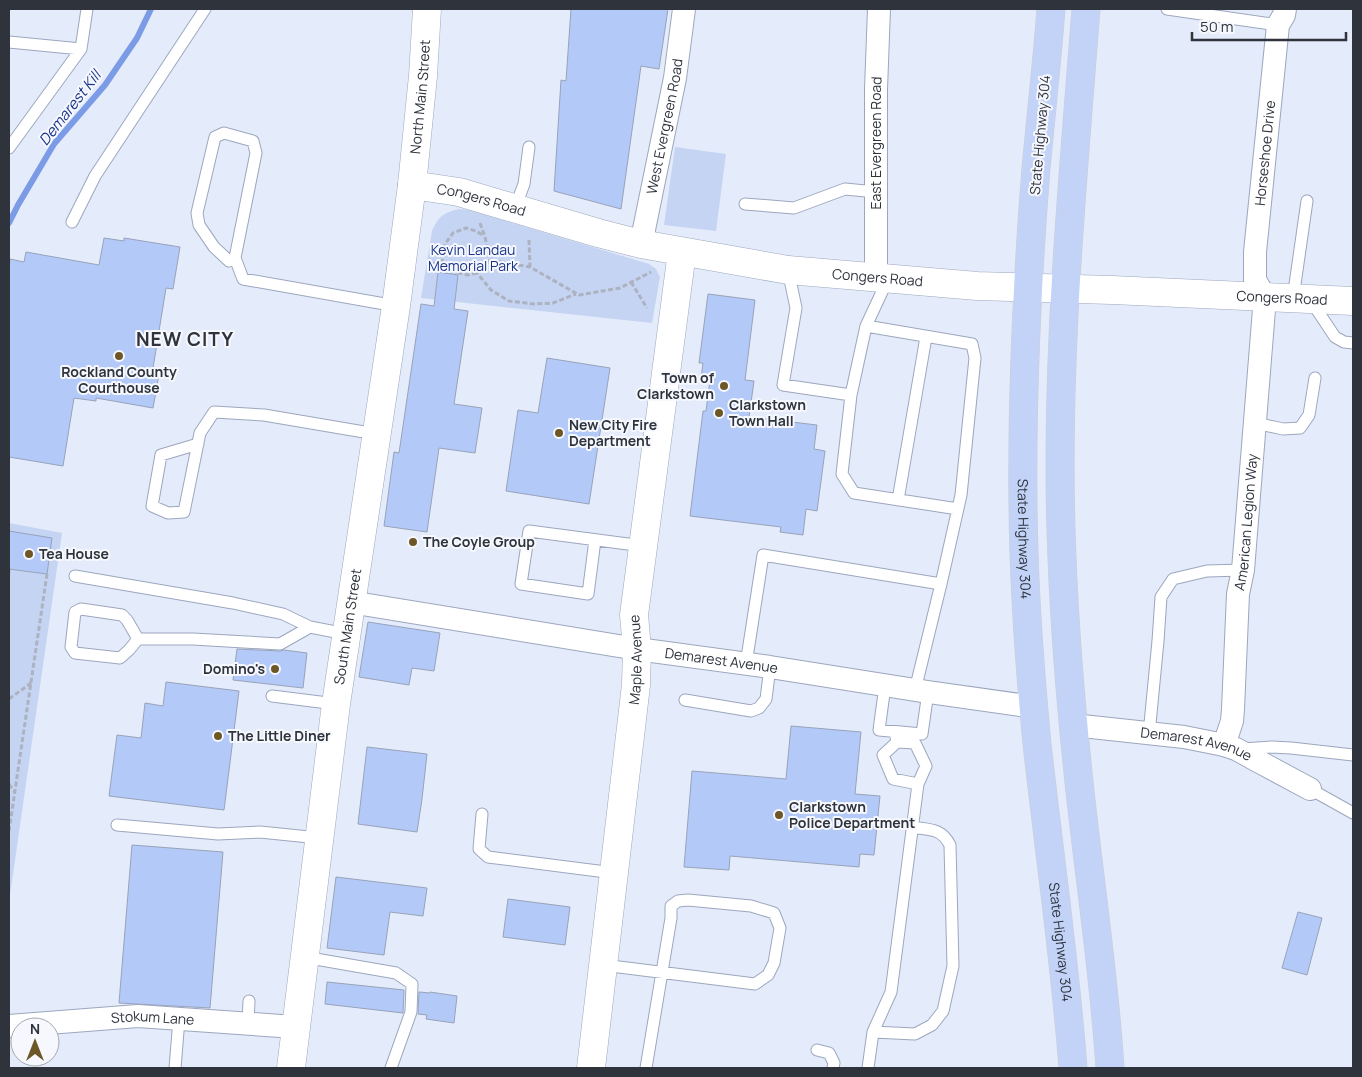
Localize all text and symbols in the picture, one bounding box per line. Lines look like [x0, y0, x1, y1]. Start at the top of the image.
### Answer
scale bar [1192, 10, 1346, 42]
text: 50 m [1200, 16, 1234, 37]
street label: North Main Street [405, 39, 434, 155]
street label: West Evergreen Road [641, 57, 686, 196]
water label: Demarest Kill [34, 64, 107, 150]
street label: State Highway 304 [1025, 74, 1054, 196]
street label: East Evergreen Road [866, 76, 885, 210]
street label: Horseshoe Drive [1250, 99, 1279, 207]
street label: Congers Road [436, 179, 528, 220]
park label: Kevin Landau Memorial Park [428, 240, 519, 275]
street label: Congers Road [831, 264, 924, 290]
street label: Congers Road [1236, 286, 1328, 309]
district label: NEW CITY [136, 326, 234, 352]
marker: Rockland County Courthouse [113, 350, 125, 362]
place label: Rockland County Courthouse [61, 362, 177, 397]
place label: Town of Clarkstown [637, 368, 715, 403]
marker: Town of Clarkstown [718, 380, 730, 392]
place label: Clarkstown Town Hall [729, 395, 806, 430]
marker: Clarkstown Town Hall [713, 407, 725, 419]
place label: New City Fire Department [569, 415, 657, 450]
marker: New City Fire Department [553, 427, 565, 439]
street label: American Legion Way [1229, 452, 1261, 592]
street label: State Highway 304 [1014, 479, 1036, 599]
place label: The Coyle Group [423, 532, 535, 551]
marker: The Coyle Group [407, 536, 419, 548]
place label: Tea House [39, 544, 109, 563]
marker: Tea House [23, 548, 35, 560]
street label: South Main Street [329, 567, 365, 686]
street label: Maple Avenue [624, 614, 646, 706]
street label: Demarest Avenue [664, 643, 779, 677]
place label: Domino's [203, 659, 265, 678]
marker: Domino's [269, 663, 281, 675]
street label: Demarest Avenue [1140, 722, 1256, 765]
place label: The Little Diner [228, 726, 331, 745]
marker: The Little Diner [212, 730, 224, 742]
place label: Clarkstown Police Department [789, 797, 915, 832]
marker: Clarkstown Police Department [773, 809, 785, 821]
street label: State Highway 304 [1045, 881, 1077, 1003]
street label: Stokum Lane [110, 1006, 195, 1029]
north arrow [10, 1017, 60, 1067]
text: N [30, 1019, 40, 1038]

